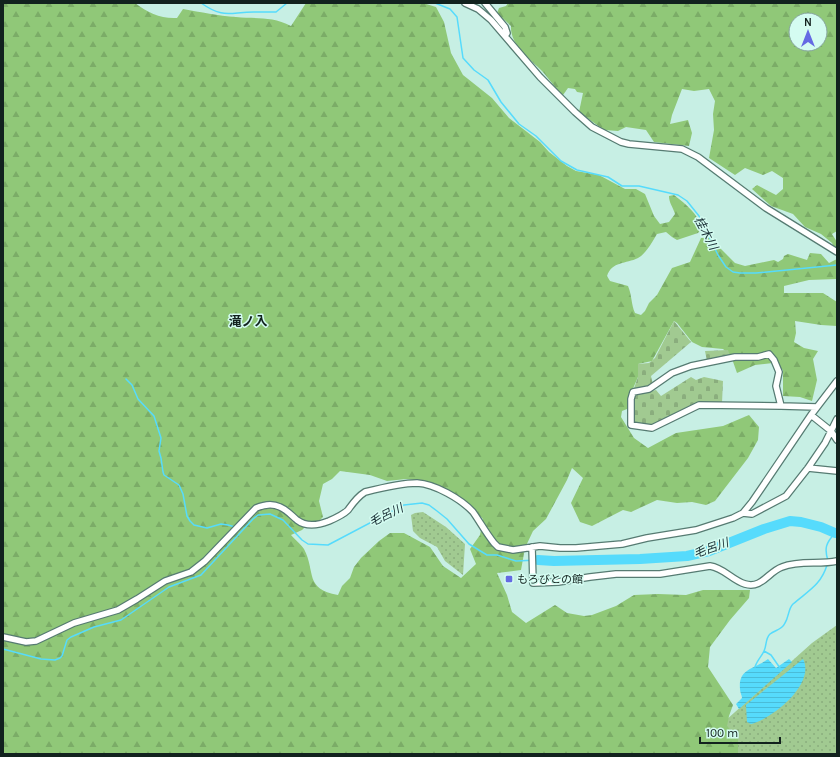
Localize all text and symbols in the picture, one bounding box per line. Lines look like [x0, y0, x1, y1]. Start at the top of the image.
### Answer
north arrow [788, 12, 828, 52]
text: N [804, 16, 812, 29]
water label: 桂木川 [691, 214, 722, 254]
district label: 滝ノ入 [228, 314, 268, 329]
water label: 毛呂川 [367, 500, 407, 529]
water label: 毛呂川 [692, 535, 732, 560]
place label: もろびとの館 [517, 573, 583, 586]
marker: もろびとの館 [504, 574, 514, 584]
scale bar [700, 719, 780, 745]
text: 100 m [706, 726, 738, 740]

